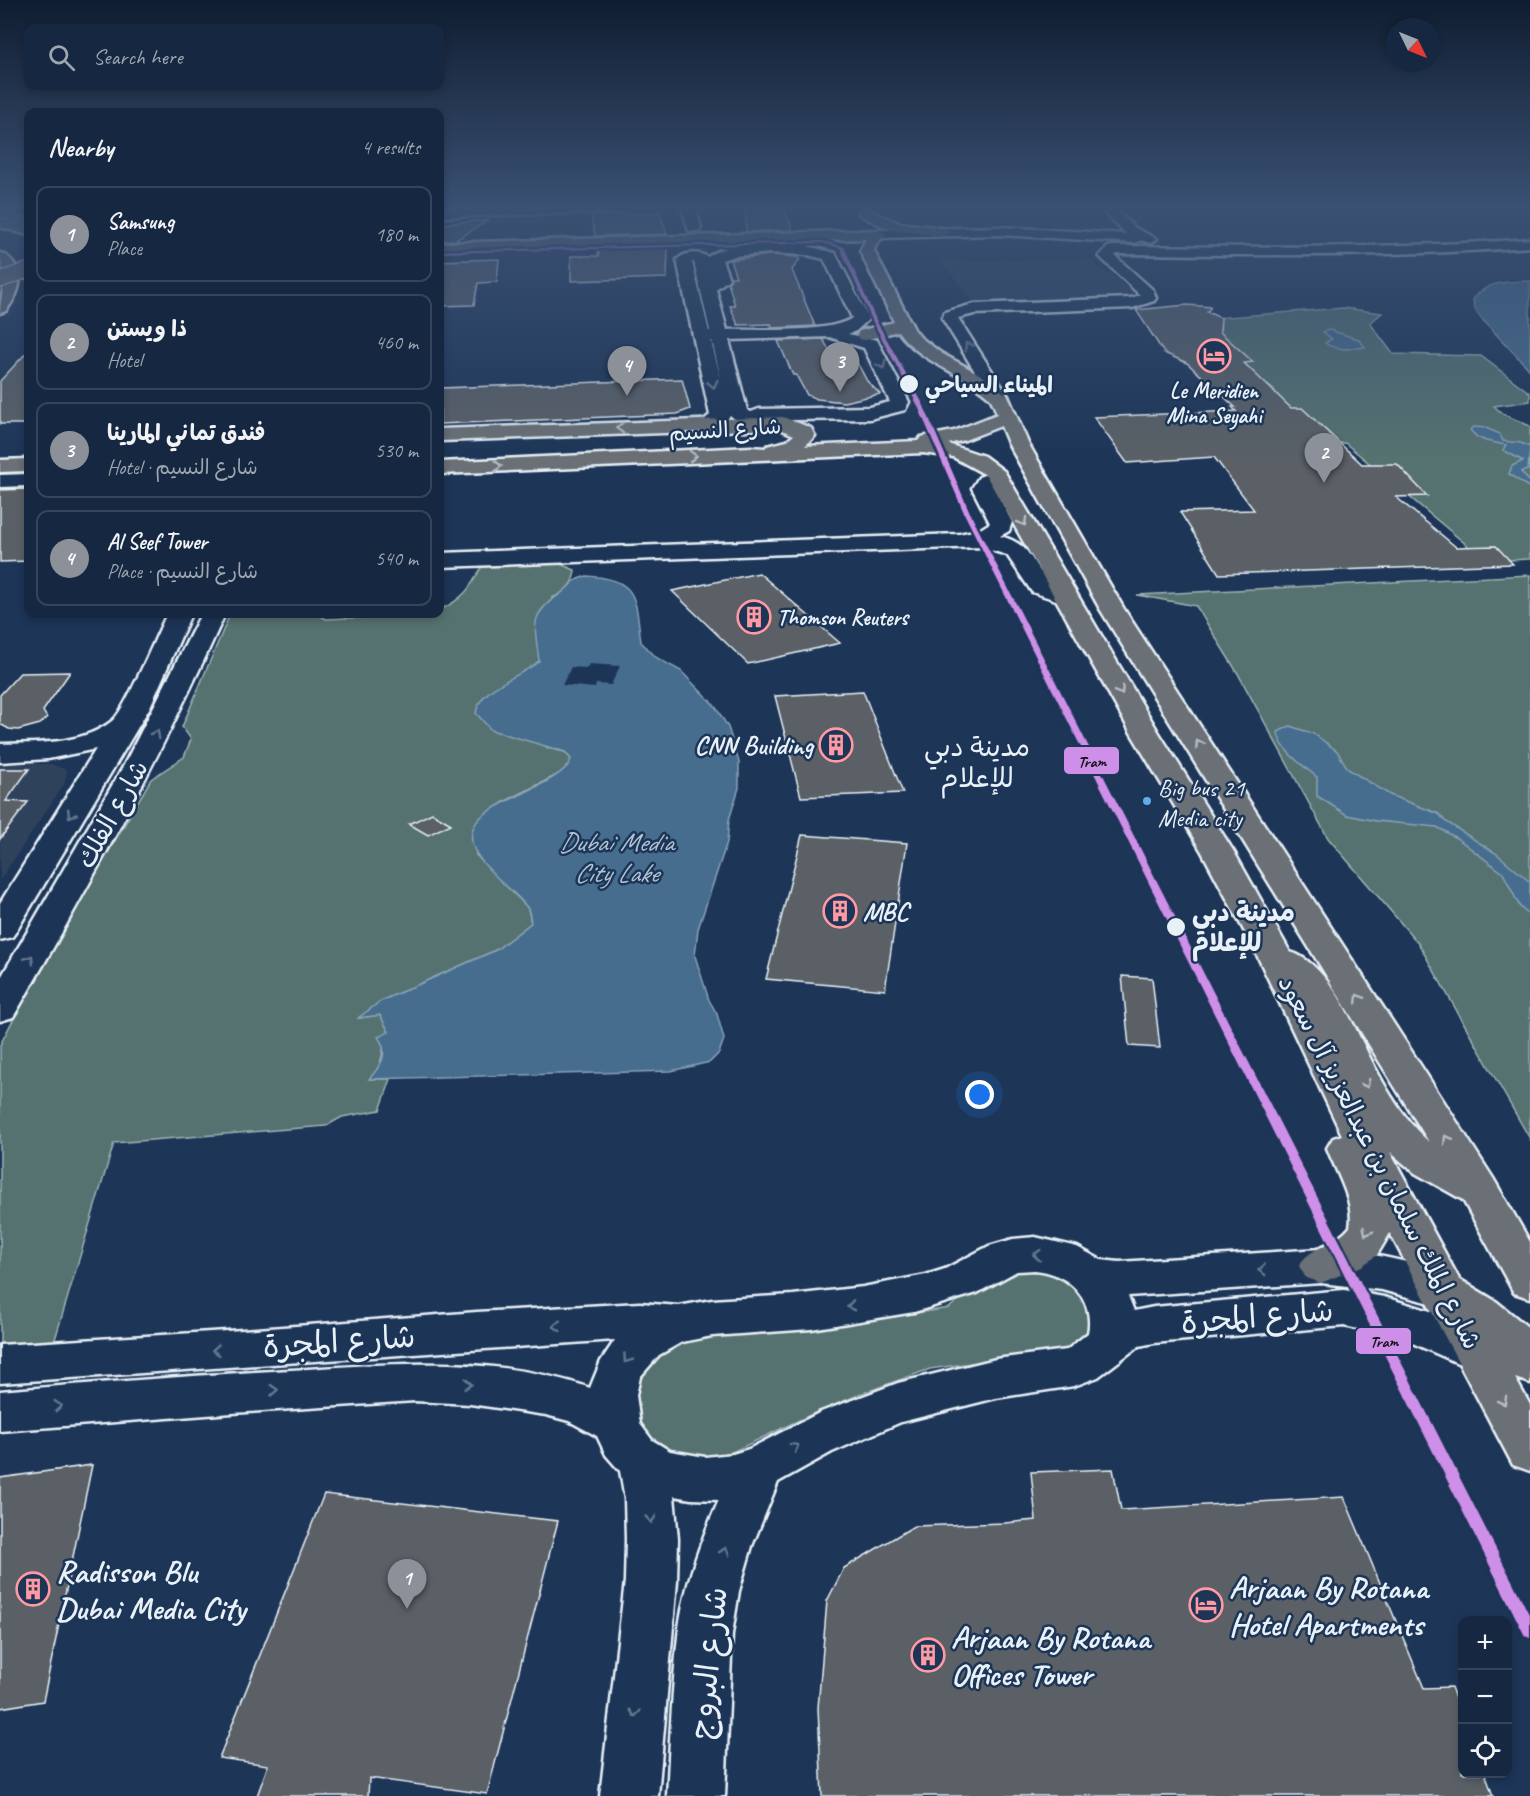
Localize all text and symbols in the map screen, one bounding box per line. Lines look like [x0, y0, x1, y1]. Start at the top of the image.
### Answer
north arrow [1386, 18, 1440, 72]
search box [24, 24, 444, 90]
icon: search [45, 41, 78, 74]
text: Search here [93, 43, 183, 71]
text: Nearby [48, 131, 113, 164]
text: 4 results [361, 135, 420, 160]
text: Samsung [107, 208, 174, 236]
text: 1 [65, 222, 74, 247]
text: 180 m [375, 222, 418, 247]
text: Place [107, 236, 142, 261]
text: ذا ويستن [107, 315, 187, 343]
text: 2 [65, 330, 74, 355]
text: 460 m [375, 330, 418, 355]
hotel icon: Le Meridien Mina Seyahi [1196, 338, 1232, 374]
pin: 3 [820, 342, 860, 392]
one-way arrow [963, 342, 975, 352]
pin: 4 [608, 346, 646, 396]
text: Hotel [107, 348, 142, 373]
one-way arrow [874, 359, 886, 370]
place label: الميناء السياحي [925, 371, 1053, 404]
marker: الميناء السياحي [898, 373, 920, 395]
place label: Le Meridien Mina Seyahi [1166, 377, 1264, 430]
one-way arrow [705, 378, 718, 388]
street label: شارع النسيم [668, 412, 782, 450]
text: فندق تماني المارينا [107, 419, 265, 447]
one-way arrow [616, 422, 625, 435]
pin: 2 [1304, 434, 1344, 483]
text: 3 [65, 438, 74, 463]
text: 530 m [375, 438, 418, 463]
one-way arrow [688, 450, 697, 463]
text: Hotel · شارع النسيم [107, 455, 258, 480]
one-way arrow [493, 459, 502, 472]
one-way arrow [1016, 515, 1027, 526]
text: Al Seef Tower [107, 528, 207, 556]
text: 4 [65, 546, 74, 571]
text: 540 m [375, 546, 418, 571]
text: Place · شارع النسيم [107, 559, 258, 584]
building icon: Thomson Reuters [736, 599, 772, 635]
place label: Thomson Reuters [777, 604, 910, 632]
one-way arrow [1113, 685, 1124, 695]
building icon: CNN Building [818, 727, 854, 763]
one-way arrow [149, 729, 160, 740]
place label: CNN Building [695, 729, 816, 762]
district label: مدينة دبي للإعلام [924, 730, 1030, 799]
one-way arrow [1195, 740, 1206, 751]
line badge: Tram [1063, 746, 1120, 775]
text: Tram [1078, 752, 1108, 772]
street label: شارع الفلك [69, 754, 157, 875]
place label: Big bus 21 Media city [1158, 773, 1246, 833]
marker: Big bus 21 Media city [1141, 795, 1153, 807]
one-way arrow [68, 807, 79, 818]
water label: Dubai Media City Lake [559, 825, 676, 890]
building icon: MBC [822, 893, 858, 929]
place label: MBC [863, 895, 912, 928]
place label: مدينة دبي للإعلام [1192, 896, 1295, 962]
marker: مدينة دبي للإعلام [1165, 916, 1187, 938]
one-way arrow [23, 955, 35, 965]
street label: شارع الملك سلمان بن عبدالعزيز آل سعود [1270, 970, 1489, 1355]
one-way arrow [1355, 994, 1366, 1005]
one-way arrow [1359, 1077, 1370, 1088]
your location [965, 1080, 994, 1109]
one-way arrow [1442, 1135, 1454, 1145]
one-way arrow [1362, 1225, 1374, 1236]
one-way arrow [1032, 1249, 1041, 1262]
one-way arrow [1258, 1263, 1267, 1276]
street label: شارع المجرة [1179, 1289, 1335, 1346]
one-way arrow [847, 1299, 856, 1311]
street label: شارع المجرة [261, 1316, 417, 1369]
one-way arrow [553, 1319, 562, 1332]
line badge: Tram [1355, 1327, 1412, 1355]
text: Tram [1370, 1332, 1400, 1352]
one-way arrow [212, 1344, 221, 1357]
one-way arrow [623, 1352, 634, 1363]
one-way arrow [464, 1377, 473, 1390]
one-way arrow [269, 1384, 278, 1397]
one-way arrow [1496, 1394, 1507, 1405]
one-way arrow [54, 1400, 63, 1413]
one-way arrow [789, 1443, 799, 1455]
one-way arrow [644, 1515, 657, 1524]
one-way arrow [717, 1546, 730, 1557]
place label: Radisson Blu Dubai Media City [56, 1551, 249, 1629]
pin: 1 [388, 1560, 426, 1609]
place label: Arjaan By Rotana Hotel Apartments [1229, 1567, 1431, 1645]
building icon: Radisson Blu Dubai Media City [15, 1571, 51, 1607]
street label: شارع البروج [680, 1585, 739, 1741]
hotel icon: Arjaan By Rotana Hotel Apartments [1188, 1587, 1224, 1623]
map controls [1458, 1616, 1512, 1778]
button: + [1458, 1616, 1512, 1670]
place label: Arjaan By Rotana Offices Tower [951, 1617, 1153, 1695]
building icon: Arjaan By Rotana Offices Tower [910, 1637, 946, 1673]
button: − [1458, 1670, 1512, 1724]
one-way arrow [629, 1709, 642, 1718]
button: locate [1458, 1724, 1512, 1778]

